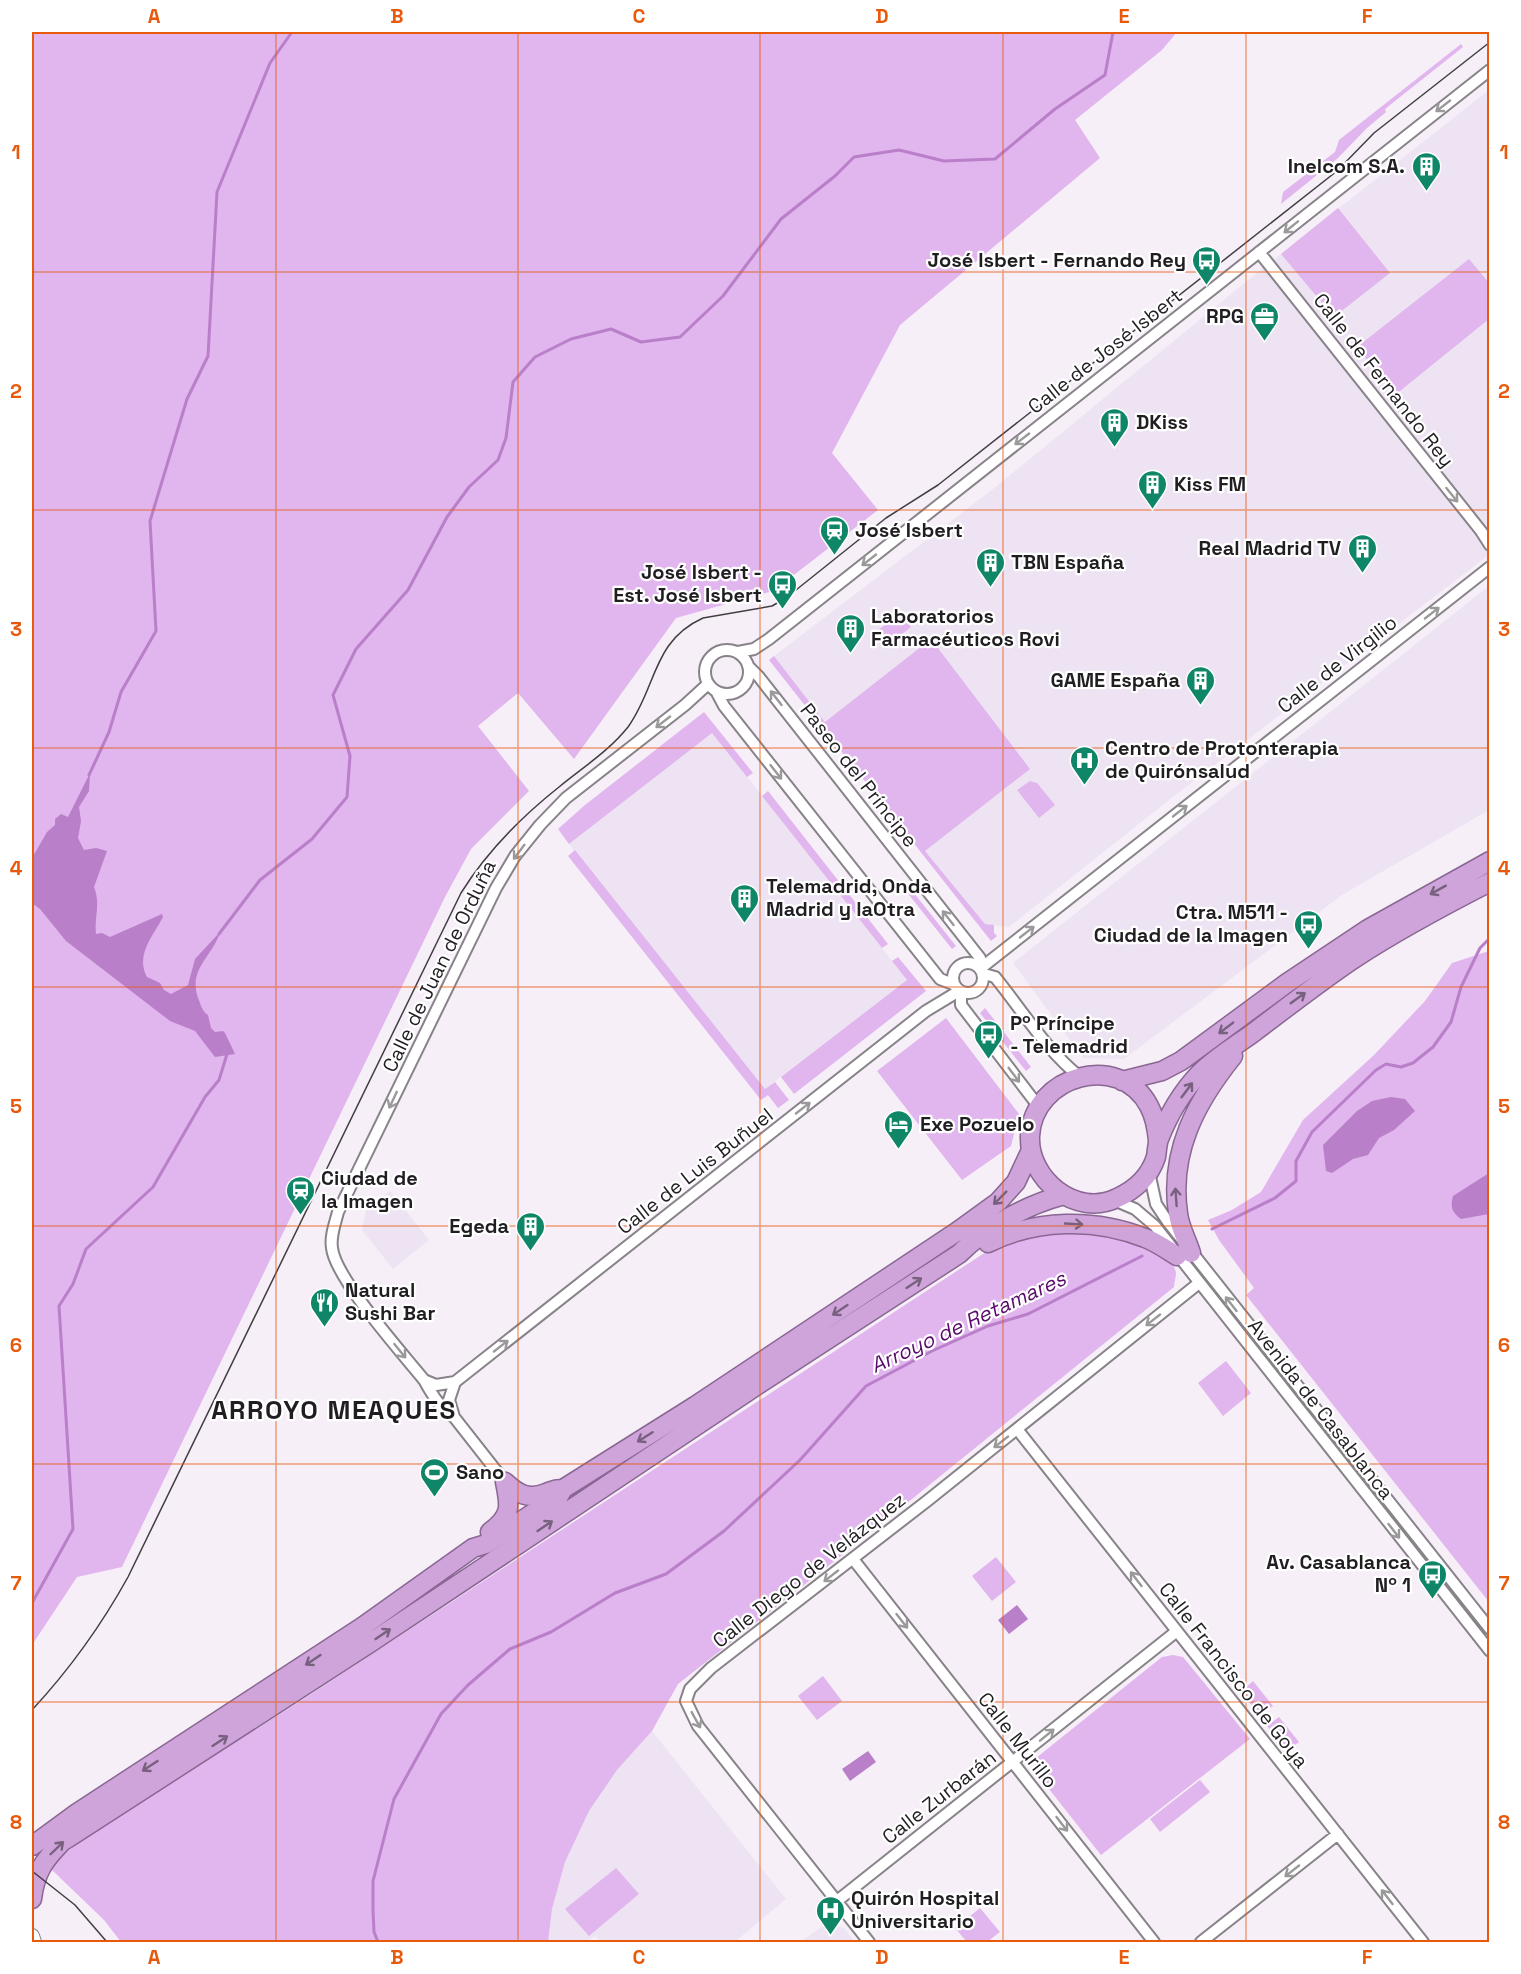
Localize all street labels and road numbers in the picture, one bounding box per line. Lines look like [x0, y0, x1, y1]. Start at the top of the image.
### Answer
street label: Calle de José Isbert [1022, 283, 1188, 419]
street label: Calle de Fernando Rey [1308, 288, 1460, 472]
street label: Calle de Virgilio [1272, 609, 1402, 719]
street label: Paseo del Príncipe [795, 698, 923, 852]
street label: Calle de Juan de Orduña [376, 856, 502, 1076]
street label: Calle de Luis Buñuel [612, 1102, 778, 1240]
street label: Avenida de Casablanca [1242, 1313, 1400, 1505]
street label: Calle Diego de Velázquez [707, 1486, 911, 1654]
street label: Calle Francisco de Goya [1153, 1577, 1315, 1773]
street label: Calle Murillo [972, 1687, 1064, 1793]
street label: Calle Zurbarán [877, 1744, 1001, 1850]

